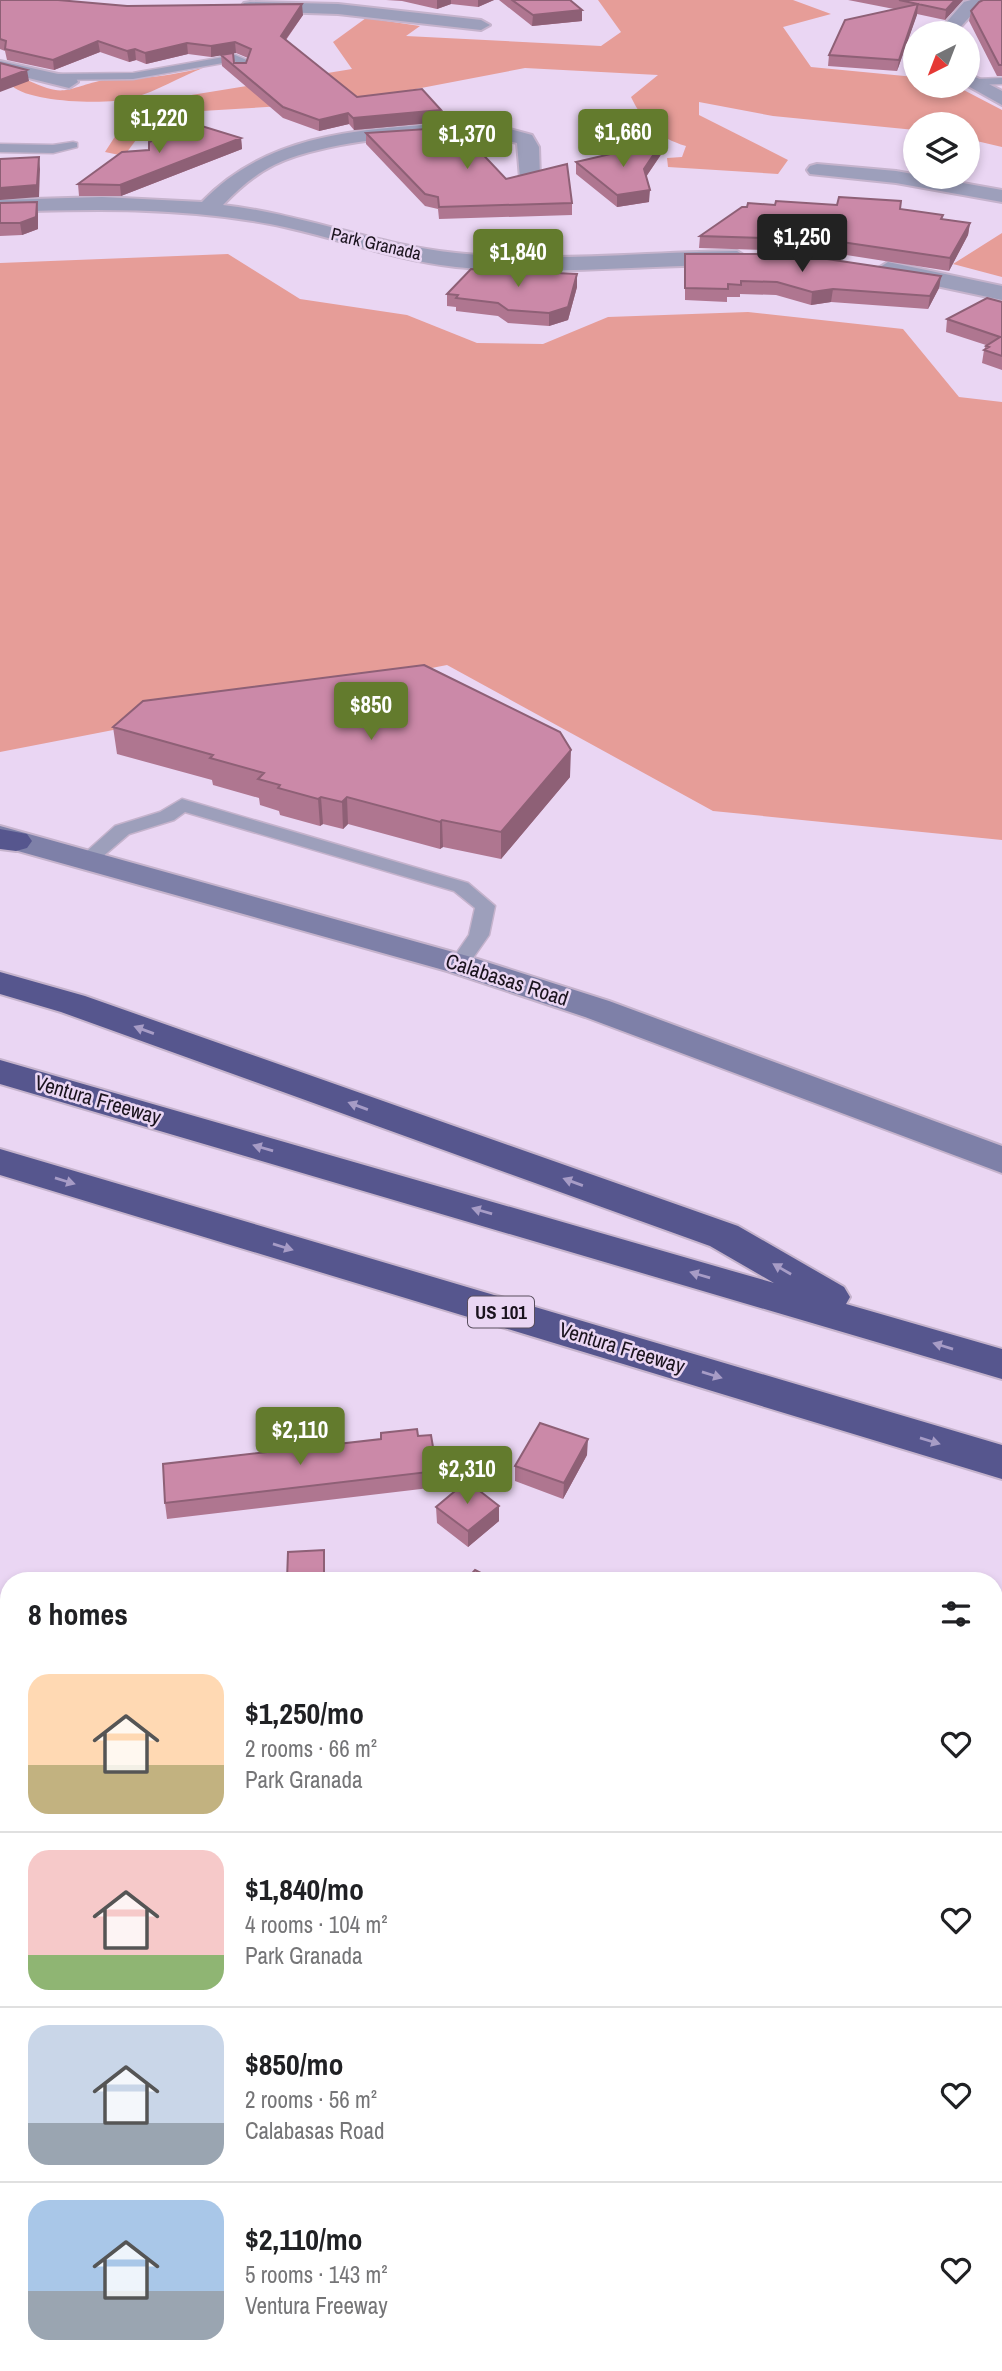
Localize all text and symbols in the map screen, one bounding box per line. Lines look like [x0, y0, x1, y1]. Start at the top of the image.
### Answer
north arrow [903, 21, 980, 98]
map controls [903, 21, 980, 189]
pin: $1,220 [102, 96, 216, 155]
text: $1,220 [130, 102, 188, 133]
pin: $1,660 [566, 110, 680, 169]
pin: $1,370 [410, 111, 524, 171]
button: layers [903, 112, 980, 189]
text: $1,660 [594, 116, 652, 147]
text: $1,370 [438, 118, 496, 149]
pin: $1,250 [745, 215, 859, 274]
street label: Park Granada [329, 221, 424, 266]
text: $1,250 [773, 221, 831, 252]
pin: $1,840 [461, 230, 575, 289]
text: $1,840 [489, 236, 547, 267]
pin: $850 [330, 682, 412, 742]
text: $850 [350, 689, 392, 720]
street label: Calabasas Road [442, 946, 572, 1013]
one-way arrow [134, 1024, 155, 1035]
street label: Ventura Freeway [32, 1068, 165, 1132]
one-way arrow [348, 1100, 369, 1111]
one-way arrow [252, 1142, 274, 1153]
one-way arrow [562, 1176, 583, 1187]
one-way arrow [55, 1177, 76, 1187]
one-way arrow [471, 1206, 492, 1216]
one-way arrow [273, 1242, 294, 1252]
one-way arrow [772, 1264, 792, 1276]
one-way arrow [689, 1269, 711, 1280]
road number: US 101 [468, 1296, 534, 1328]
street label: Ventura Freeway [556, 1315, 689, 1381]
one-way arrow [932, 1340, 953, 1350]
one-way arrow [702, 1371, 723, 1381]
pin: $2,110 [243, 1408, 357, 1467]
text: $2,110 [272, 1414, 328, 1445]
one-way arrow [920, 1436, 941, 1446]
pin: $2,310 [410, 1446, 524, 1506]
text: $2,310 [438, 1453, 496, 1484]
text: 8 homes [28, 1594, 128, 1634]
icon: filters [937, 1595, 975, 1633]
text: $1,250/mo [245, 1693, 364, 1733]
icon: home [84, 1702, 168, 1786]
icon: heart [937, 1725, 975, 1763]
text: 2 rooms · 66 m² [245, 1733, 377, 1764]
text: Park Granada [245, 1764, 362, 1795]
text: $1,840/mo [245, 1869, 364, 1909]
icon: home [84, 1878, 168, 1962]
icon: heart [937, 1901, 975, 1939]
text: 4 rooms · 104 m² [245, 1909, 388, 1940]
text: Park Granada [245, 1940, 362, 1971]
text: $850/mo [245, 2044, 343, 2084]
icon: home [84, 2053, 168, 2137]
icon: heart [937, 2076, 975, 2114]
text: 2 rooms · 56 m² [245, 2084, 377, 2115]
text: Calabasas Road [245, 2115, 384, 2146]
text: $2,110/mo [245, 2219, 363, 2259]
icon: home [84, 2228, 168, 2312]
icon: heart [937, 2251, 975, 2289]
text: 5 rooms · 143 m² [245, 2259, 388, 2290]
text: Ventura Freeway [245, 2290, 388, 2321]

